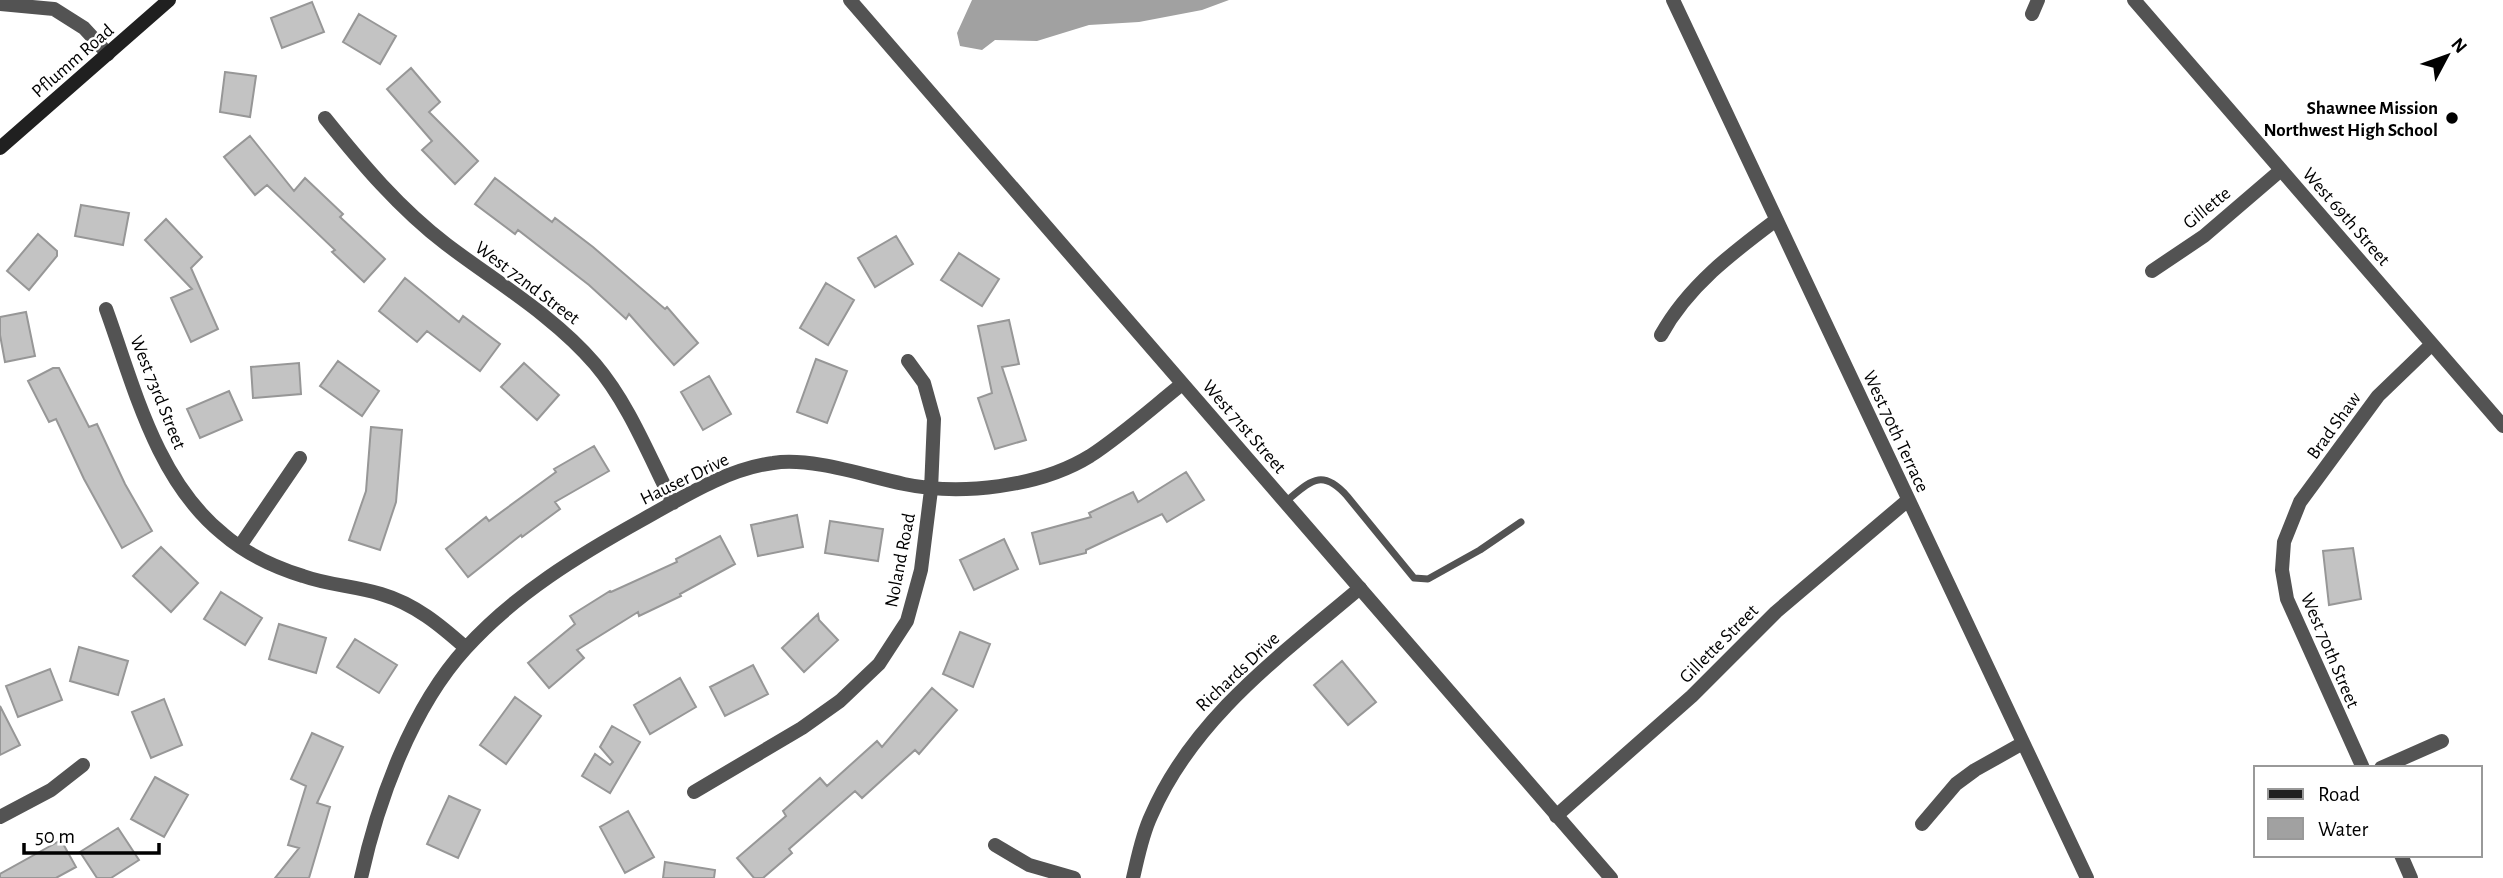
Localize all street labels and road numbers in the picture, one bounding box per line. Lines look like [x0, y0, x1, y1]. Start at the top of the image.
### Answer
street label: Pflumm Road [29, 21, 118, 102]
street label: West 69th Street [2298, 164, 2393, 270]
street label: Gillette [2180, 184, 2234, 233]
street label: West 72nd Street [471, 238, 583, 328]
street label: West 73rd Street [126, 333, 189, 452]
street label: West 70th Terrace [1859, 368, 1932, 495]
street label: West 71st Street [1198, 377, 1289, 477]
street label: Brad Shaw [2304, 389, 2365, 463]
street label: Hauser Drive [637, 450, 732, 509]
street label: Noland Road [882, 511, 919, 609]
street label: West 70th Street [2297, 590, 2362, 711]
street label: Gillette Street [1676, 601, 1762, 687]
street label: Richards Drive [1193, 629, 1283, 715]

